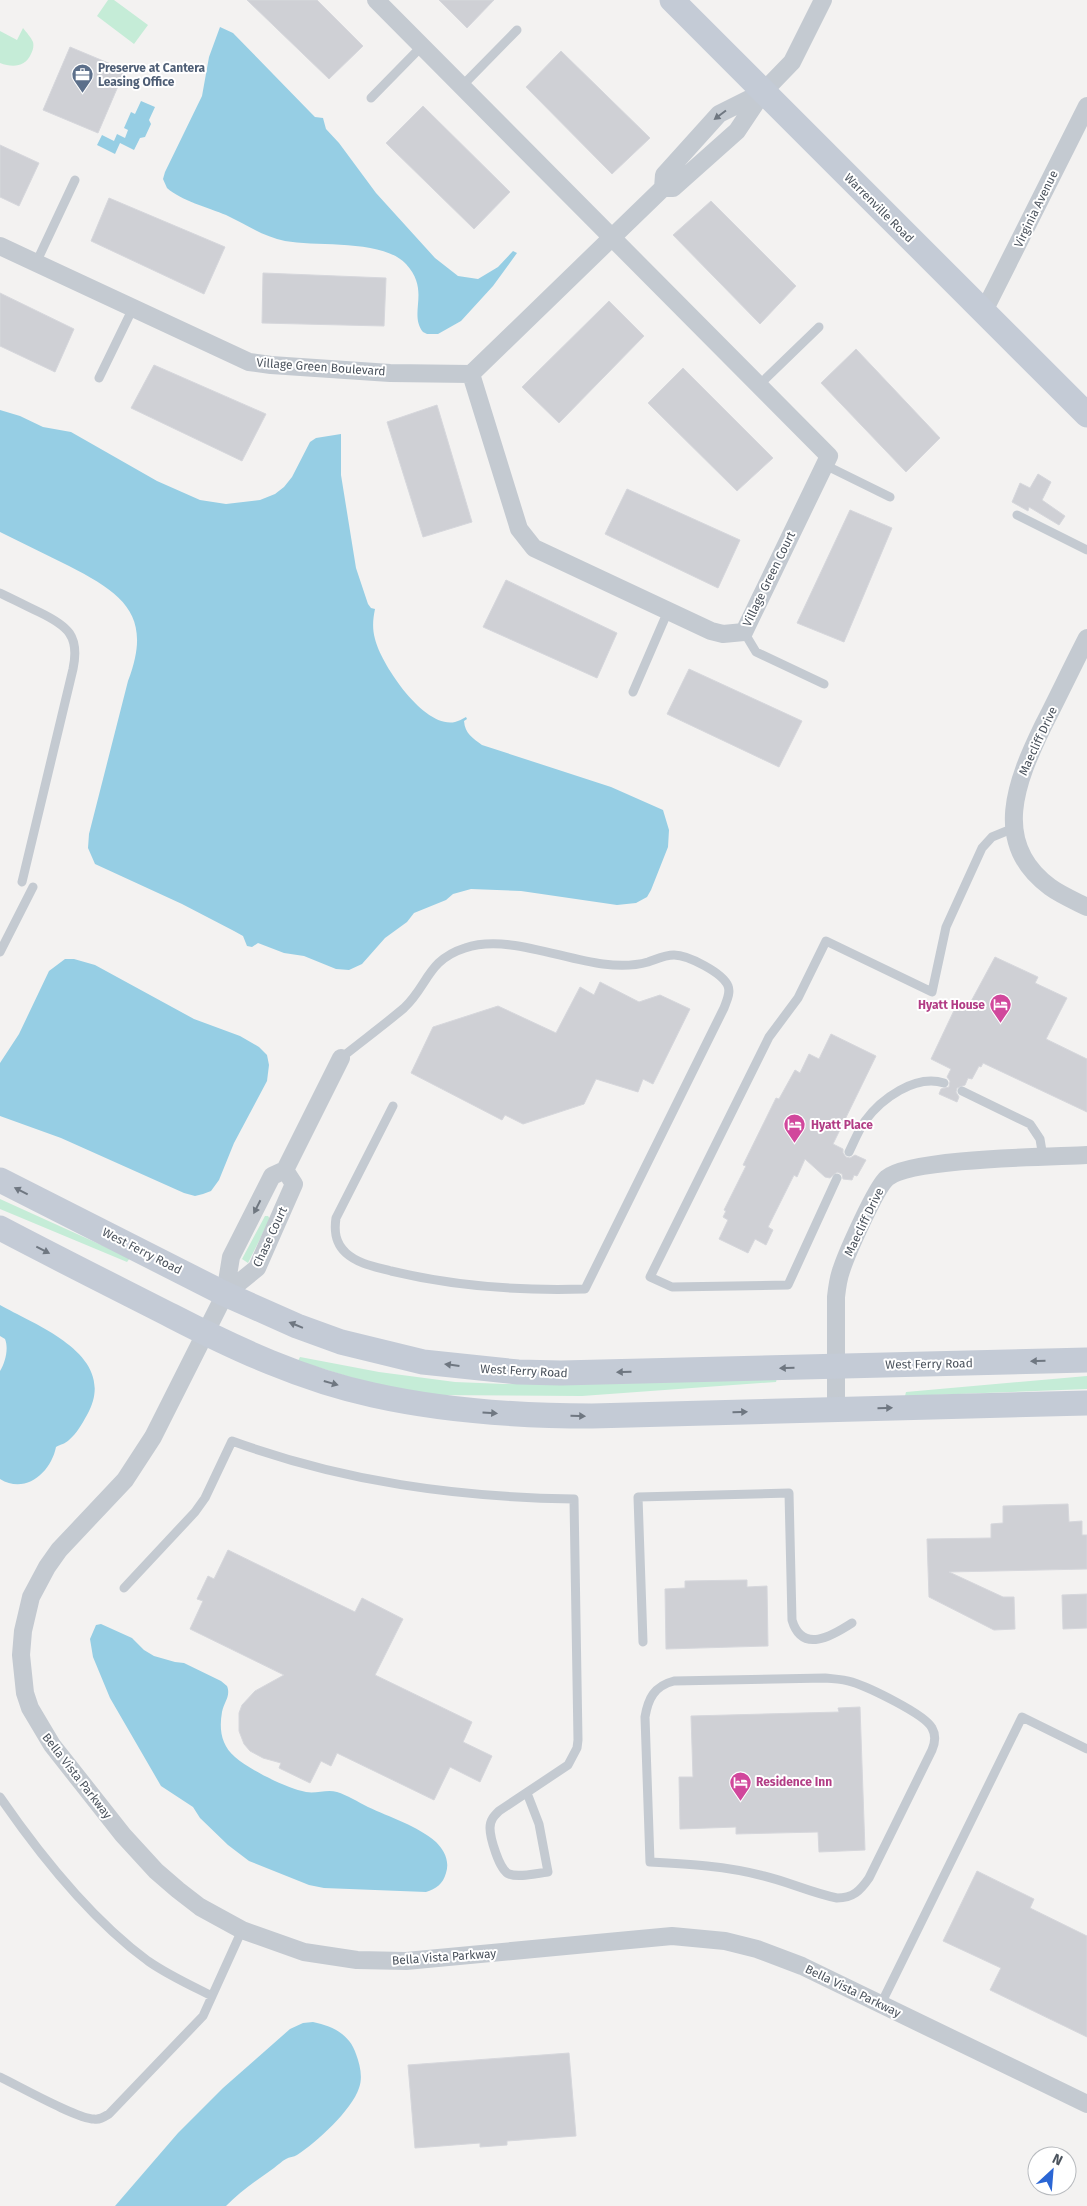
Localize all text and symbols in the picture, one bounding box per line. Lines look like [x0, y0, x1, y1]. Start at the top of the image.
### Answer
place label: Preserve at Cantera Leasing Office [98, 61, 206, 89]
office icon: Preserve at Cantera Leasing Office [70, 63, 94, 94]
one-way arrow [713, 110, 727, 120]
street label: Virginia Avenue [1011, 168, 1061, 250]
street label: Warrenville Road [841, 170, 917, 246]
street label: Village Green Boulevard [256, 356, 386, 378]
street label: Village Green Court [740, 529, 798, 629]
street label: Maecliff Drive [1016, 704, 1060, 778]
hotel icon: Hyatt House [989, 993, 1013, 1024]
place label: Hyatt House [918, 998, 985, 1012]
hotel icon: Hyatt Place [783, 1113, 807, 1144]
place label: Hyatt Place [811, 1118, 873, 1132]
street label: Maecliff Drive [841, 1185, 887, 1259]
one-way arrow [14, 1186, 29, 1195]
one-way arrow [253, 1199, 261, 1214]
street label: Chase Court [250, 1204, 290, 1269]
street label: West Ferry Road [100, 1225, 184, 1277]
one-way arrow [36, 1246, 51, 1254]
one-way arrow [288, 1321, 303, 1328]
street label: West Ferry Road [885, 1356, 973, 1372]
one-way arrow [1030, 1357, 1046, 1365]
one-way arrow [444, 1361, 460, 1369]
street label: West Ferry Road [480, 1362, 568, 1380]
one-way arrow [778, 1364, 794, 1372]
one-way arrow [616, 1368, 632, 1376]
one-way arrow [323, 1379, 338, 1387]
one-way arrow [877, 1404, 893, 1412]
one-way arrow [732, 1407, 748, 1415]
one-way arrow [483, 1409, 499, 1417]
one-way arrow [570, 1412, 586, 1420]
street label: Bella Vista Parkway [39, 1731, 115, 1822]
hotel icon: Residence Inn [728, 1770, 752, 1801]
place label: Residence Inn [756, 1775, 832, 1789]
street label: Bella Vista Parkway [391, 1946, 497, 1968]
street label: Bella Vista Parkway [803, 1962, 903, 2020]
north arrow [1027, 2146, 1077, 2196]
text: N [1050, 2150, 1065, 2169]

